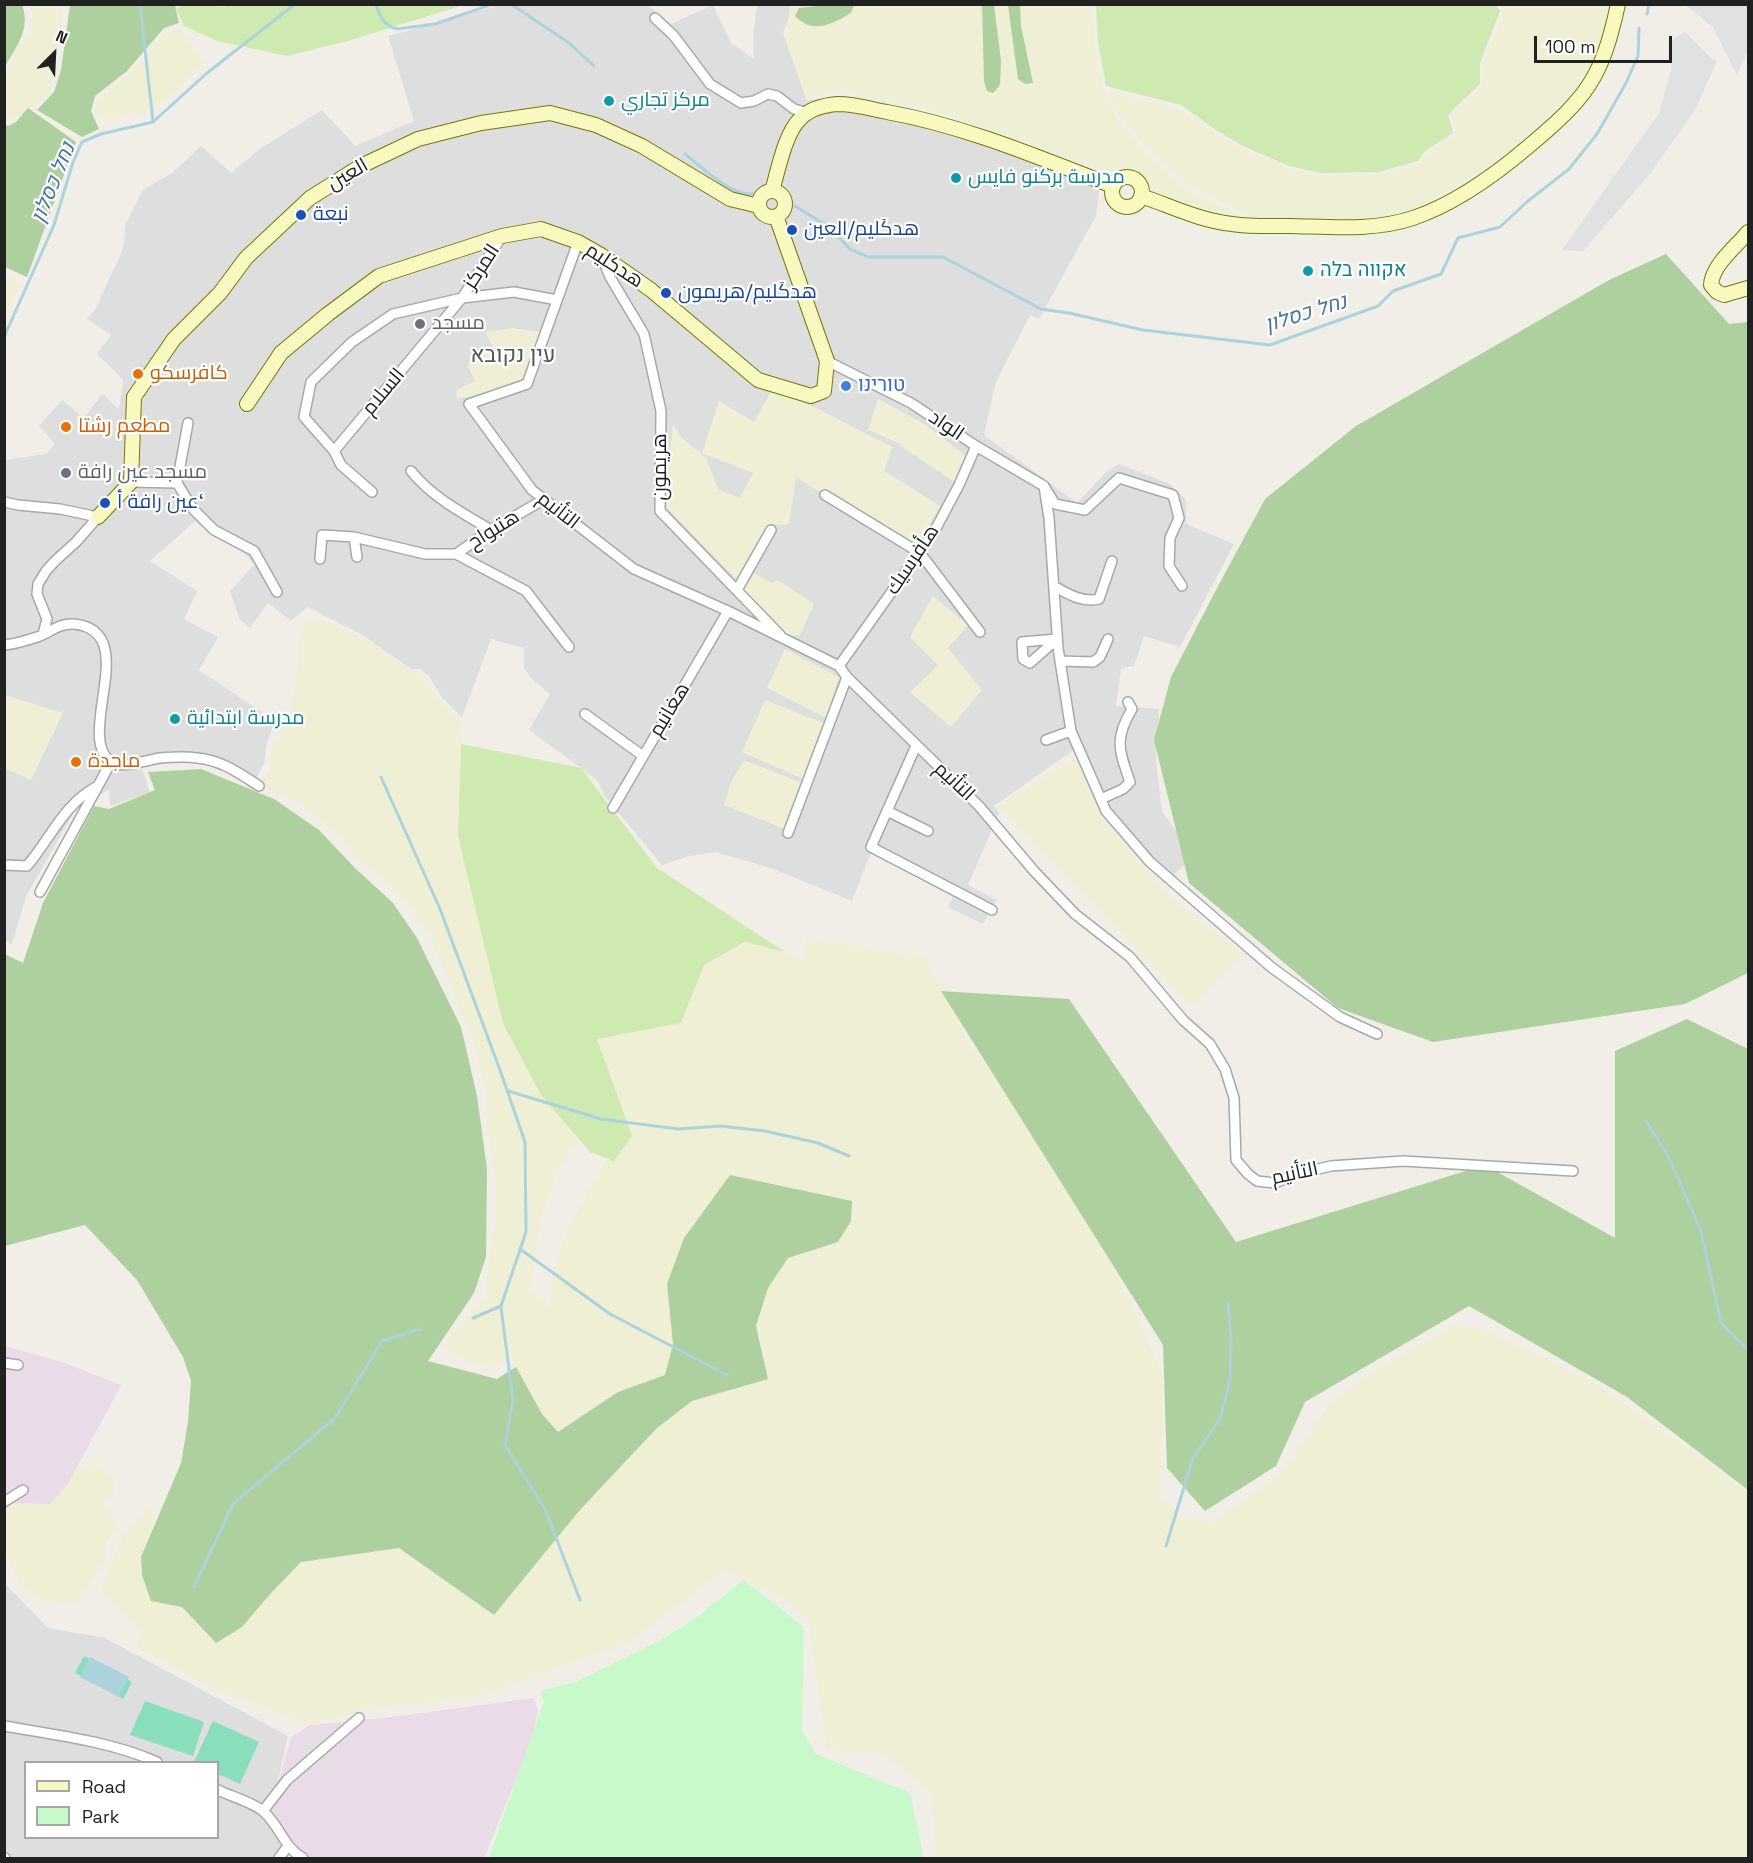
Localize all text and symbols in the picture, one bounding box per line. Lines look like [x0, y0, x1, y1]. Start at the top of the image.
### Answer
north arrow [24, 24, 84, 84]
scale bar [1537, 24, 1675, 62]
text: N [52, 25, 71, 49]
text: 100 m [1545, 35, 1596, 58]
place label: مركز تجاري [621, 89, 710, 113]
marker: مركز تجاري [602, 94, 616, 108]
water label: נחל כסלון [27, 139, 81, 227]
street label: العين [323, 154, 373, 196]
place label: مدرسة بركنو فايس [968, 166, 1125, 190]
marker: مدرسة بركنو فايس [949, 171, 963, 185]
place label: نبعة [313, 203, 348, 227]
marker: نبعة [294, 208, 308, 222]
place label: هدكَليم/العين [804, 218, 919, 242]
marker: هدكَليم/العين [785, 223, 799, 237]
street label: هدكليم [580, 238, 648, 294]
street label: المركز [459, 240, 505, 294]
place label: אקווה בלה [1320, 259, 1407, 283]
marker: אקווה בלה [1301, 264, 1315, 278]
place label: هدكَليم/هريمون [678, 281, 817, 305]
marker: هدكَليم/هريمون [659, 286, 673, 300]
water label: נחל כסלון [1262, 290, 1350, 338]
place label: مسجد [432, 312, 485, 336]
marker: مسجد [413, 317, 427, 331]
district label: עין נקובא [470, 343, 556, 369]
place label: كافرسكو [150, 362, 228, 386]
street label: السلام [357, 364, 411, 420]
marker: كافرسكو [131, 367, 145, 381]
place label: טורינו [858, 374, 905, 398]
marker: טורינו [839, 379, 853, 393]
street label: الواد [924, 406, 968, 446]
place label: مطعم رشتا [78, 415, 170, 439]
marker: مطعم رشتا [59, 420, 73, 434]
street label: هريمون [649, 433, 673, 501]
place label: مسجد عين رافة [78, 461, 207, 485]
marker: مسجد عين رافة [59, 466, 73, 480]
street label: التأنيم [532, 487, 584, 535]
place label: عين رافة أ‘ [117, 491, 204, 515]
marker: عين رافة أ‘ [98, 496, 112, 510]
street label: هتبواح [464, 505, 524, 555]
street label: هأفرسيك [881, 521, 945, 599]
street label: هغانيم [645, 679, 695, 741]
place label: مدرسة ابتدائية [187, 707, 304, 731]
marker: مدرسة ابتدائية [168, 712, 182, 726]
place label: ماجدة [88, 750, 140, 774]
marker: ماجدة [69, 755, 83, 769]
street label: التأنيم [929, 757, 979, 807]
street label: التأنيم [1269, 1157, 1321, 1191]
legend [24, 1761, 219, 1839]
text: Road [82, 1775, 126, 1798]
text: Park [82, 1805, 119, 1828]

